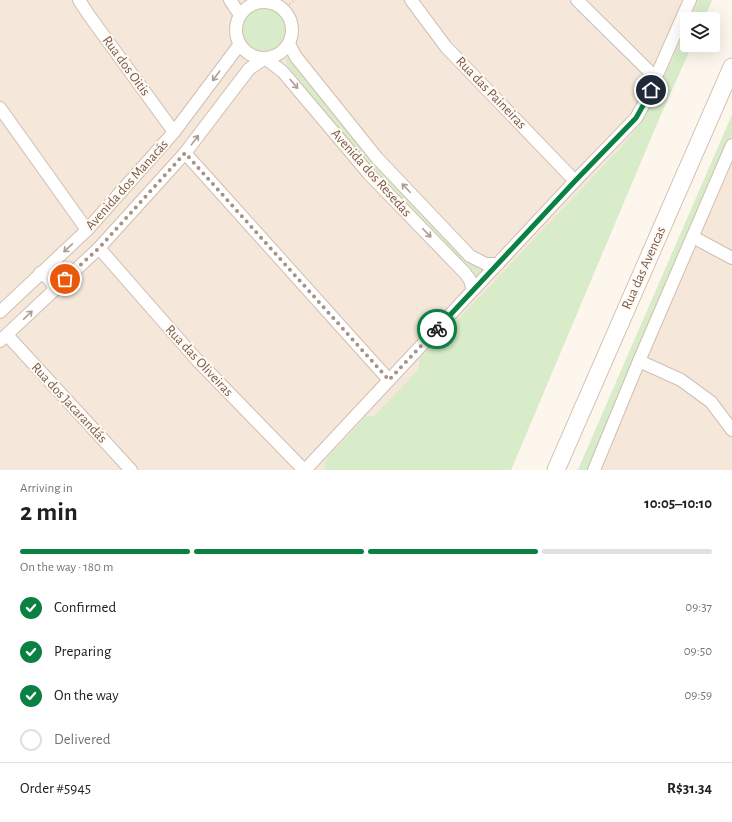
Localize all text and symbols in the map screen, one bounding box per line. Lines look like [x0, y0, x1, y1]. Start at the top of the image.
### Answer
map controls [680, 12, 720, 52]
button: layers [680, 12, 720, 52]
street label: Rua dos Oitis [100, 33, 152, 99]
street label: Rua das Paineiras [453, 54, 529, 132]
one-way arrow [212, 70, 220, 81]
pin [634, 73, 668, 107]
one-way arrow [289, 79, 298, 89]
icon: home [640, 79, 662, 101]
street label: Avenida dos Resedas [328, 127, 414, 219]
one-way arrow [191, 134, 199, 145]
street label: Avenida dos Manacás [83, 137, 171, 233]
one-way arrow [402, 183, 411, 193]
street label: Rua das Avencas [620, 225, 668, 311]
one-way arrow [422, 228, 431, 238]
one-way arrow [63, 243, 73, 252]
pin [48, 262, 82, 296]
icon: bag [54, 268, 76, 290]
courier [417, 309, 457, 349]
one-way arrow [23, 311, 33, 320]
icon: bike [426, 318, 448, 340]
street label: Rua das Oliveiras [163, 323, 235, 399]
street label: Rua dos Jacarandás [28, 360, 110, 446]
text: Arriving in [20, 482, 73, 495]
text: 10:05–10:10 [644, 496, 712, 511]
text: 2 min [20, 499, 78, 525]
text: On the way · 180 m [20, 561, 113, 574]
icon: check [20, 597, 42, 619]
text: Confirmed [54, 600, 116, 615]
text: 09:37 [685, 601, 712, 614]
icon: check [20, 641, 42, 663]
text: Preparing [54, 644, 111, 659]
text: 09:50 [684, 645, 712, 658]
icon: check [20, 685, 42, 707]
text: On the way [54, 688, 119, 703]
text: 09:59 [685, 689, 712, 702]
text: Delivered [54, 732, 111, 747]
text: Order #5945 [20, 781, 91, 796]
text: R$31.34 [667, 781, 712, 796]

